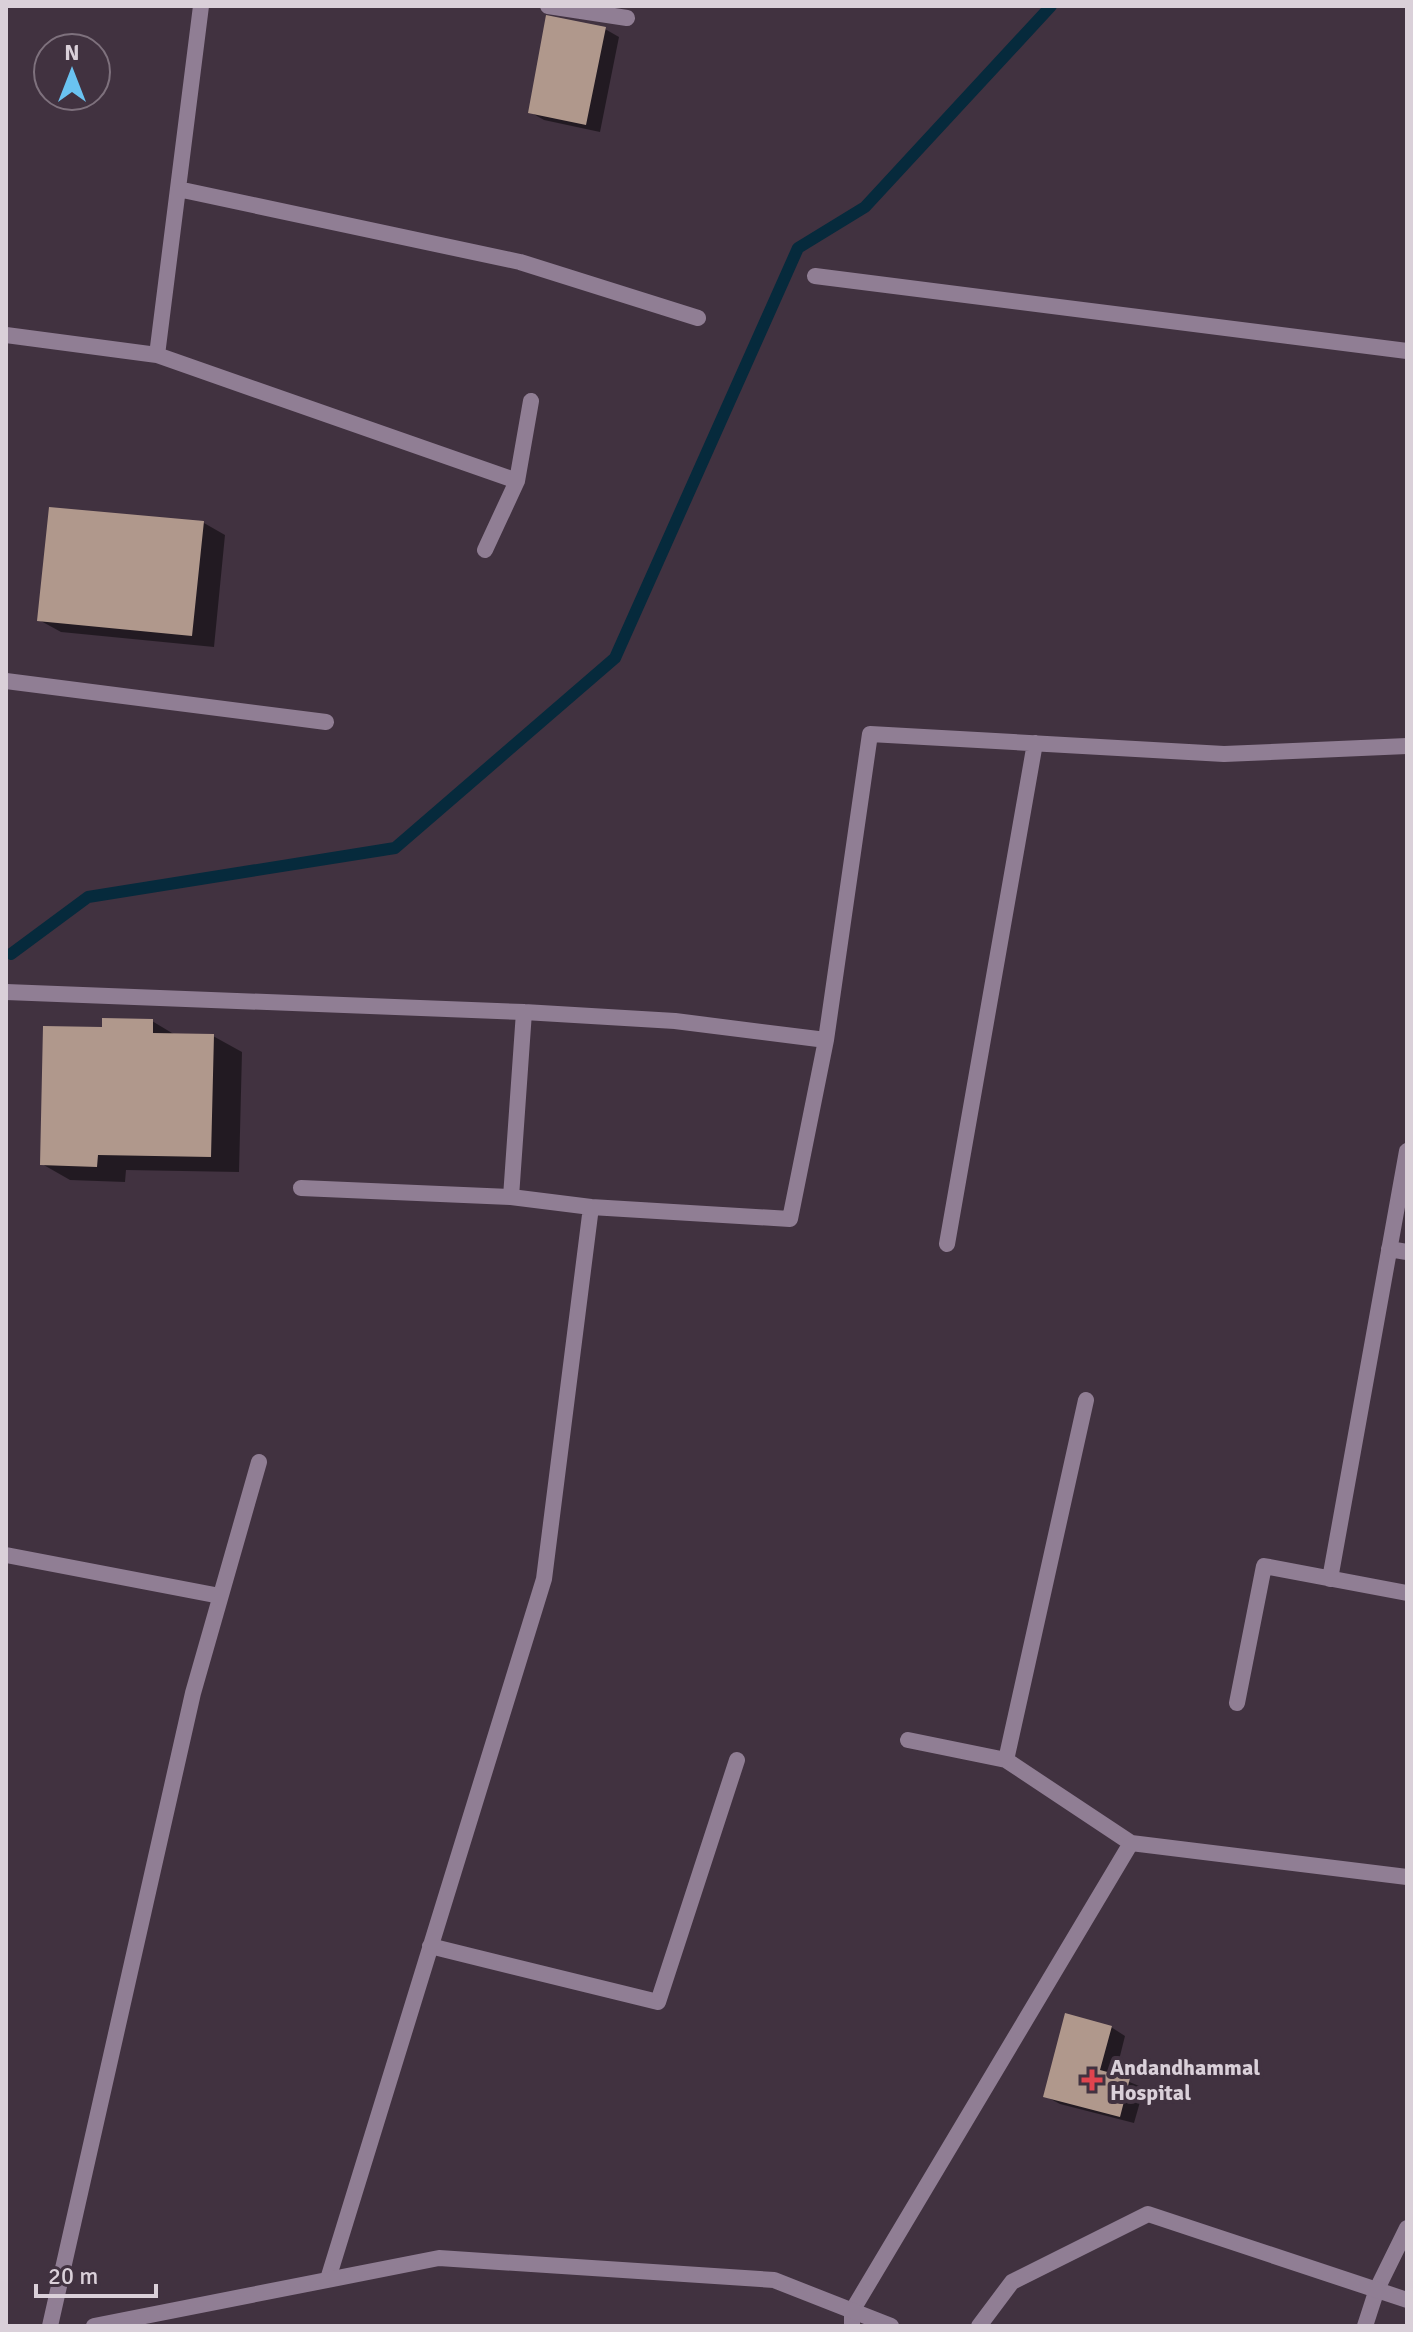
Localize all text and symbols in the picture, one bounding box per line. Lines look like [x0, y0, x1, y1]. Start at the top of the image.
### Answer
north arrow [32, 32, 112, 112]
text: N [64, 39, 80, 66]
place label: Andandhammal Hospital [1110, 2054, 1260, 2106]
marker: Andandhammal Hospital [1081, 2069, 1103, 2091]
scale bar [36, 2248, 156, 2298]
text: 20 m [48, 2261, 98, 2291]

